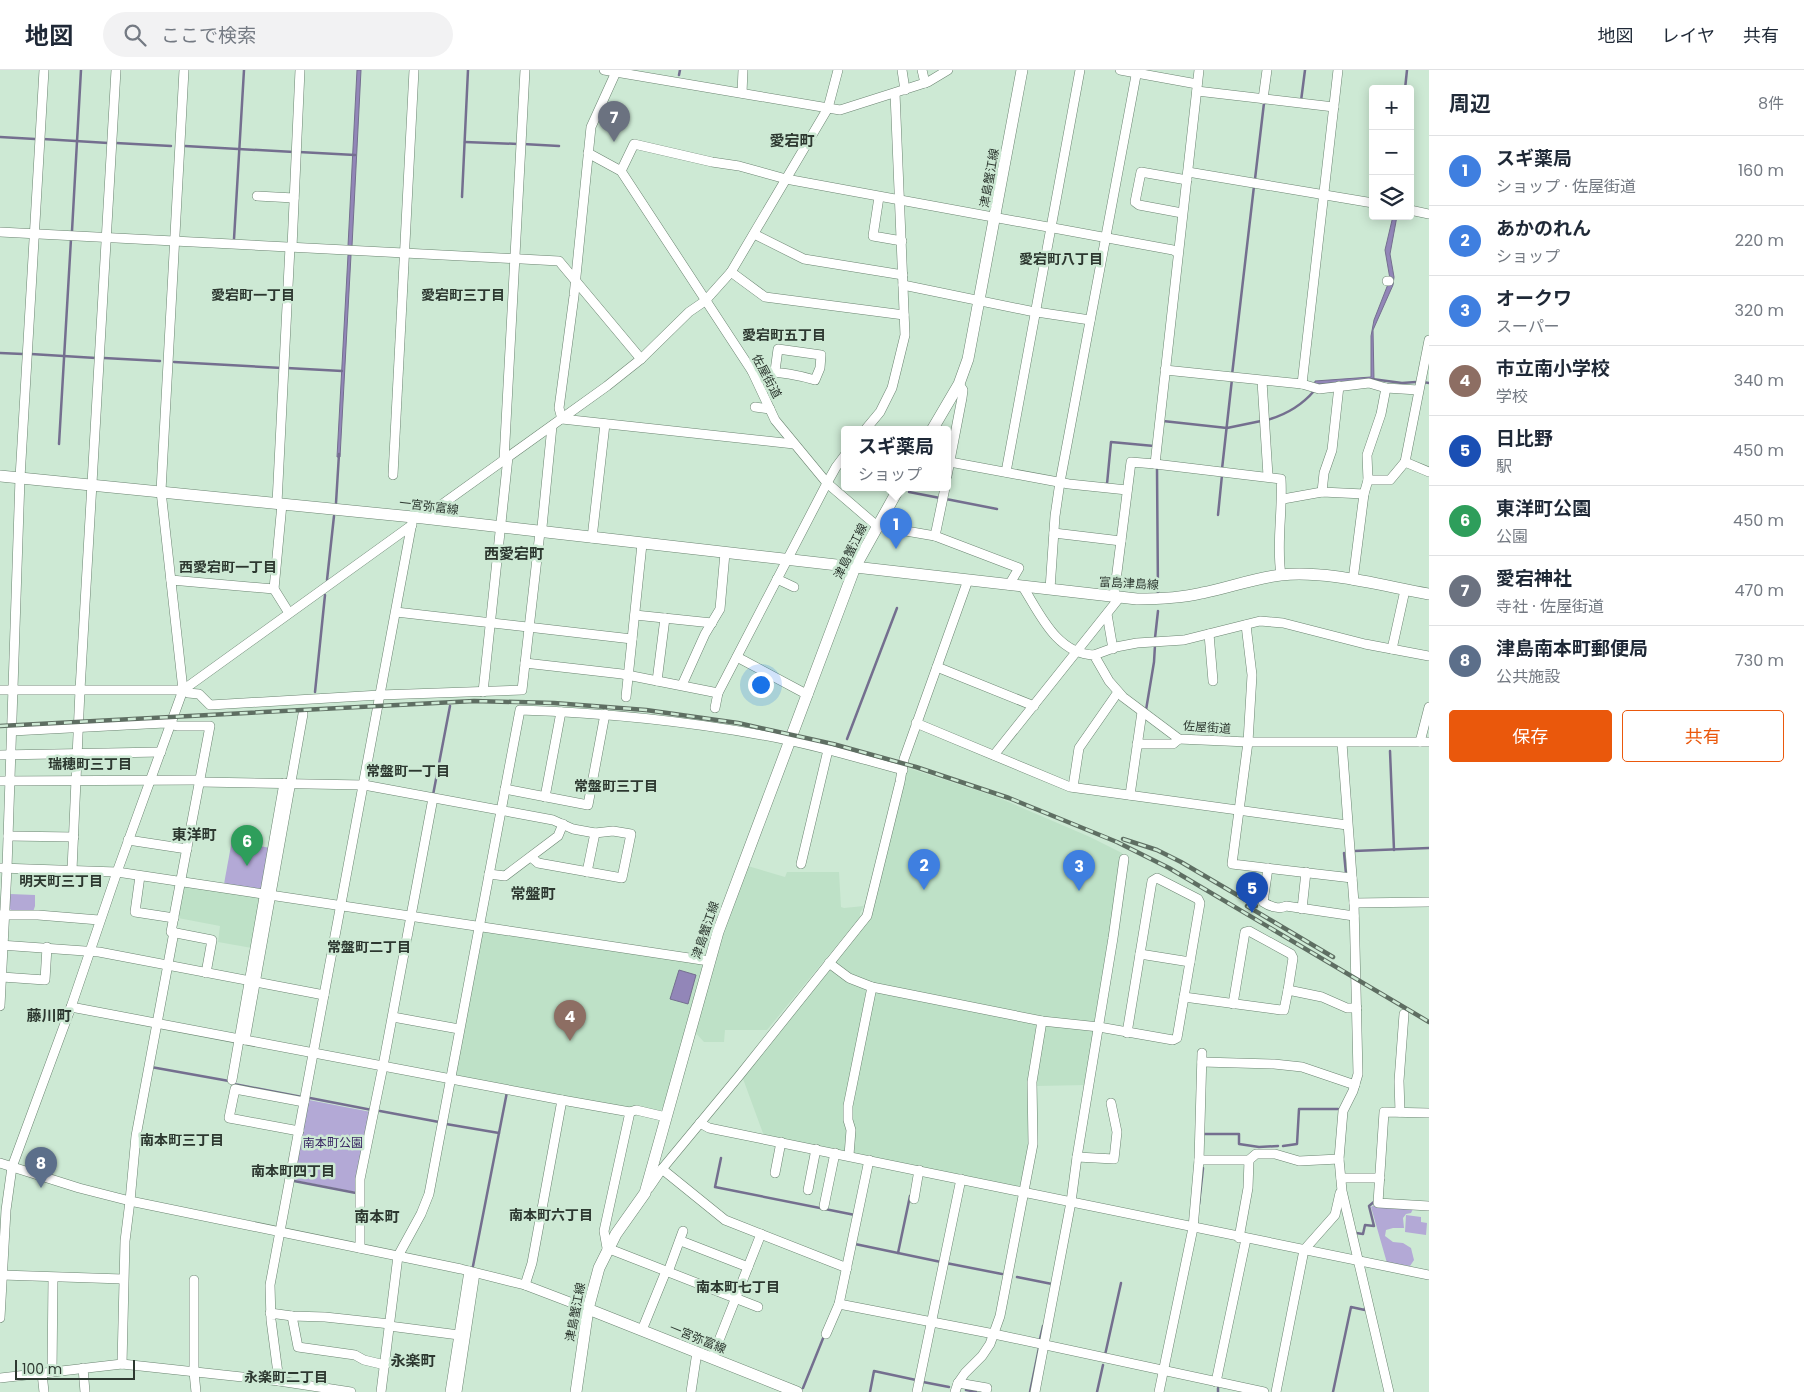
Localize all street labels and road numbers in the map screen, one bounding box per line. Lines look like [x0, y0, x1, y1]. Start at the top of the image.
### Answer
street label: 津島蟹江線 [975, 147, 1003, 209]
street label: 佐屋街道 [748, 351, 786, 401]
street label: 一宮弥富線 [398, 494, 460, 518]
street label: 津島蟹江線 [829, 520, 871, 582]
street label: 富島津島線 [1099, 573, 1159, 593]
street label: 佐屋街道 [1182, 717, 1232, 737]
street label: 津島蟹江線 [687, 899, 723, 961]
street label: 津島蟹江線 [561, 1281, 589, 1343]
street label: 一宮弥富線 [667, 1319, 729, 1357]

